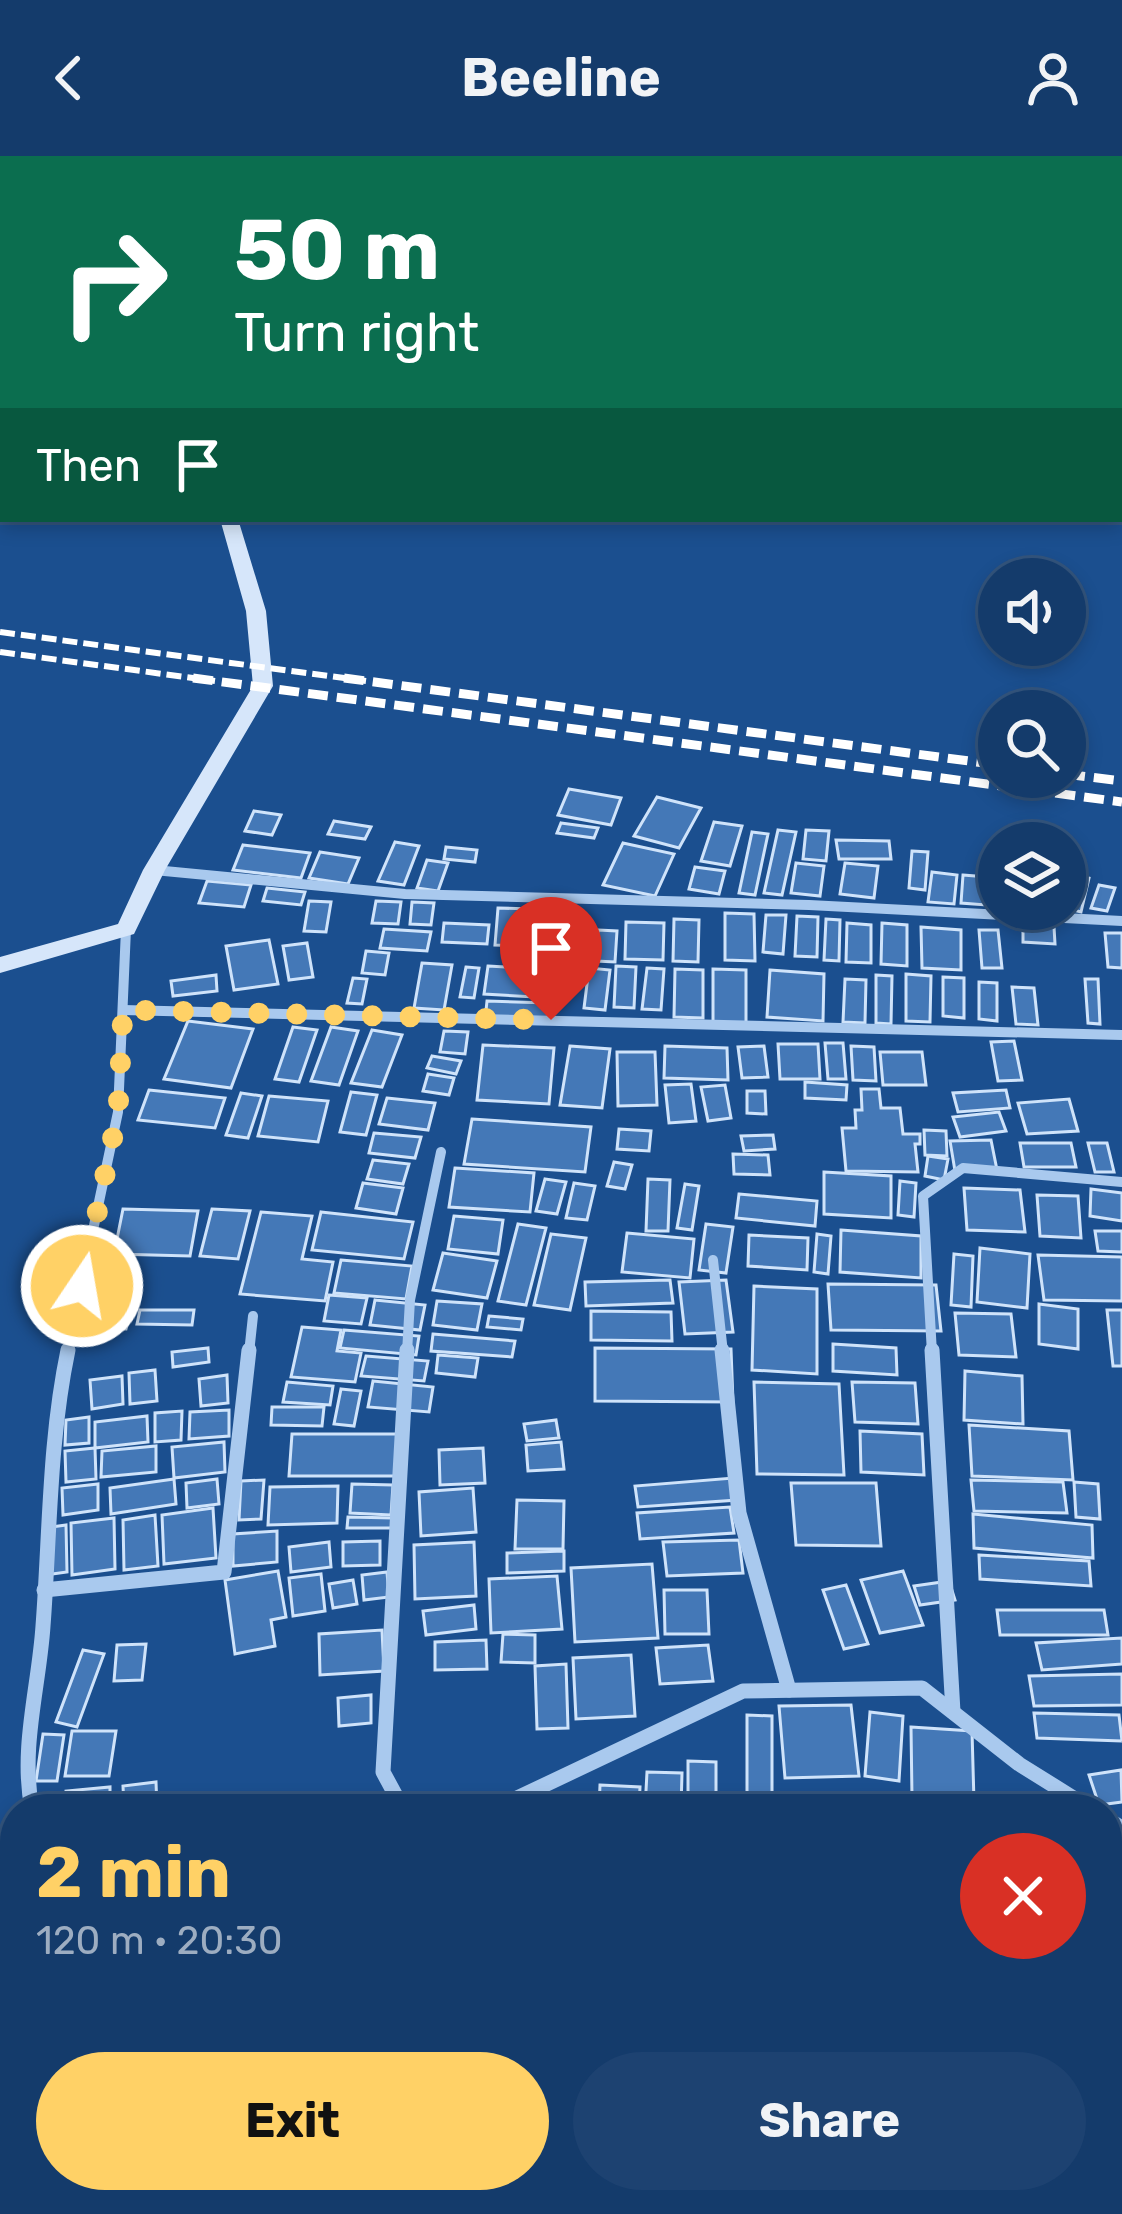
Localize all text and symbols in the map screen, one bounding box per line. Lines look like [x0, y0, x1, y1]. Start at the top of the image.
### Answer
icon: back [36, 45, 102, 111]
icon: person [1020, 45, 1086, 111]
text: Beeline [461, 46, 661, 110]
text: 50 m [234, 200, 440, 300]
icon: right [36, 204, 192, 360]
text: Turn right [234, 301, 479, 365]
icon: arrive [165, 432, 231, 498]
text: Then [36, 439, 141, 492]
map controls [978, 558, 1086, 930]
button: sound [978, 558, 1086, 666]
button: search [978, 690, 1086, 798]
button: layers [978, 822, 1086, 930]
pin [500, 897, 602, 1020]
icon: arrive [518, 915, 584, 981]
position arrow [19, 1223, 145, 1349]
text: 2 min [36, 1830, 231, 1915]
button: close [960, 1833, 1086, 1959]
text: 120 m · 20:30 [36, 1918, 282, 1964]
button: Exit [36, 2052, 549, 2190]
button: Share [573, 2052, 1086, 2190]

